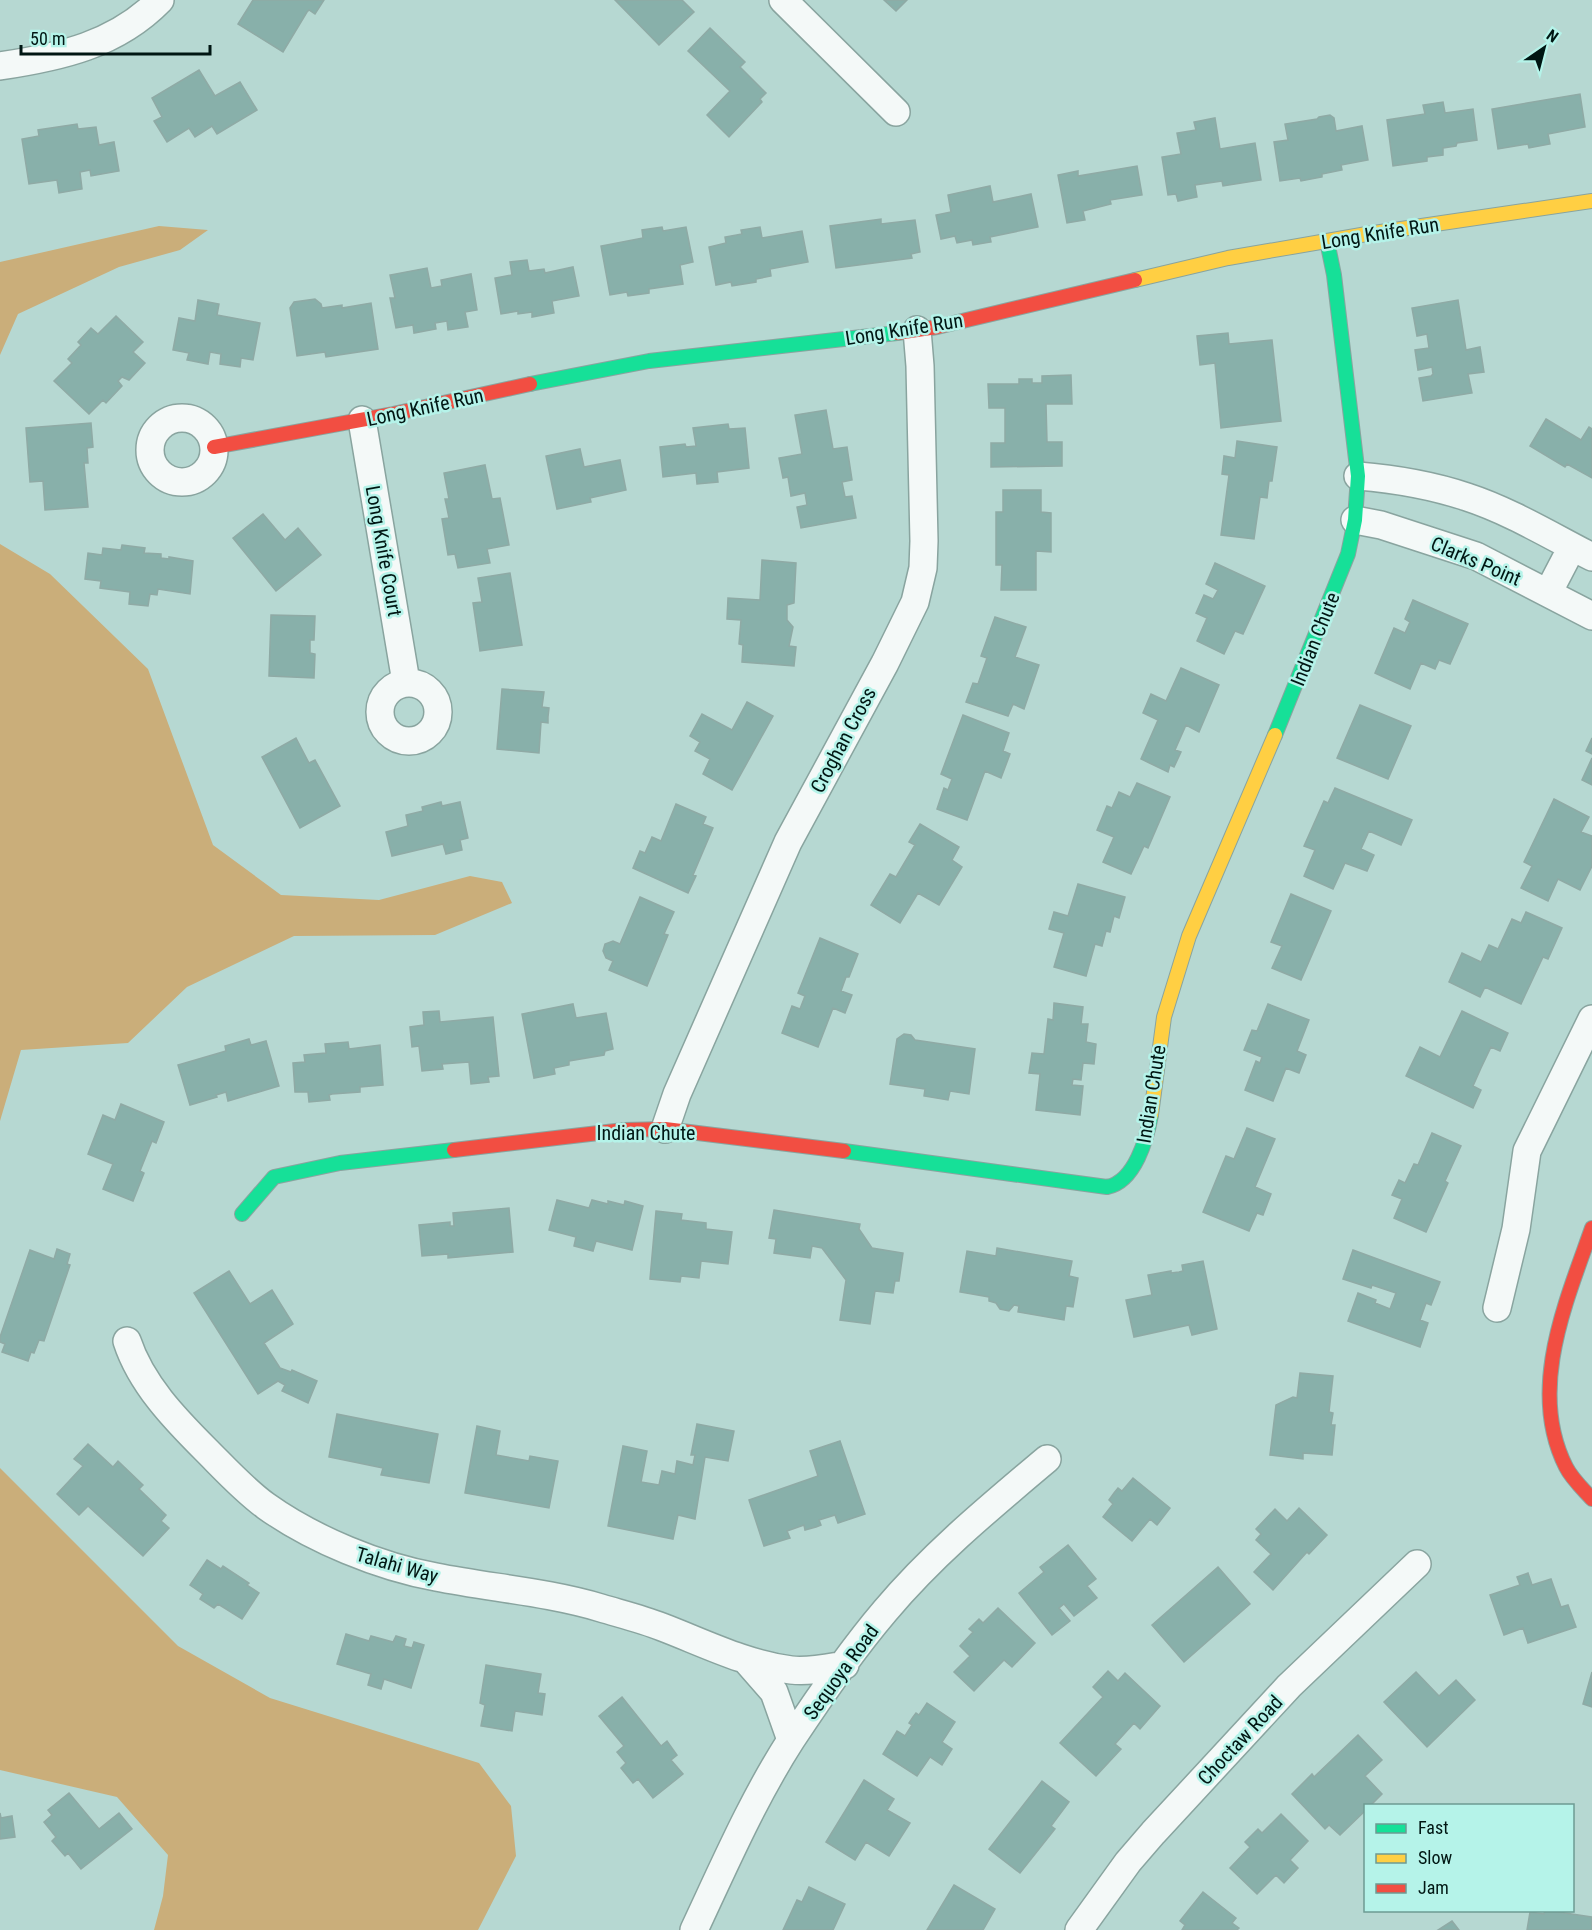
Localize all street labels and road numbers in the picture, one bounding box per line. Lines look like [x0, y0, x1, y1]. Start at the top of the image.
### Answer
street label: Long Knife Run [1320, 212, 1440, 254]
street label: Long Knife Run [844, 308, 964, 350]
street label: Long Knife Run [364, 383, 486, 431]
street label: Long Knife Court [361, 484, 407, 618]
street label: Clarks Point [1427, 531, 1525, 591]
street label: Indian Chute [1285, 589, 1345, 689]
street label: Croghan Cross [805, 683, 881, 797]
street label: Indian Chute [1131, 1043, 1171, 1145]
street label: Indian Chute [596, 1121, 696, 1145]
street label: Talahi Way [353, 1542, 441, 1588]
street label: Sequoya Road [798, 1620, 884, 1724]
street label: Choctaw Road [1193, 1690, 1287, 1790]

